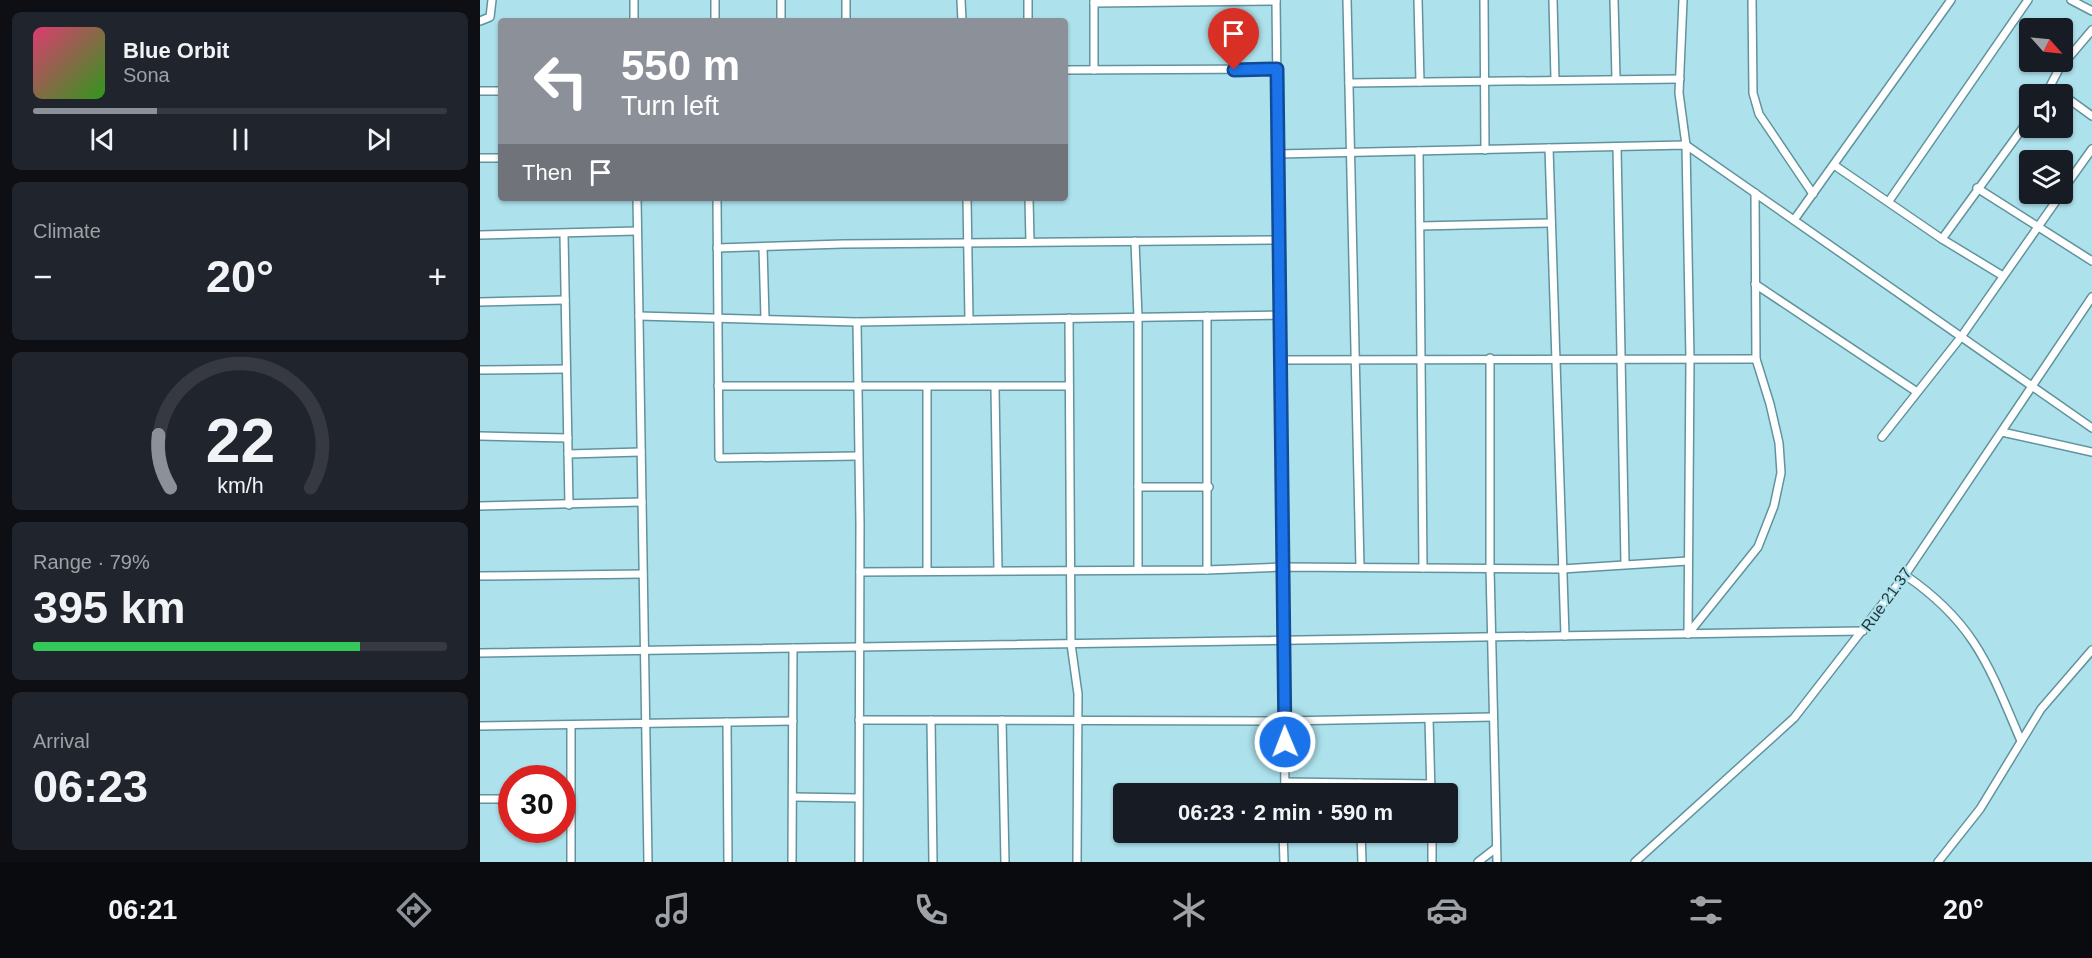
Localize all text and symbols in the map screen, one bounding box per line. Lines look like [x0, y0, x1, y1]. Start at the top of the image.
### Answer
pin [1208, 8, 1259, 70]
icon: arrive [1217, 17, 1250, 50]
north arrow [2019, 18, 2073, 72]
map controls [2019, 18, 2073, 204]
text: Blue Orbit [123, 38, 229, 63]
icon: left [522, 42, 600, 120]
text: 550 m [621, 42, 740, 89]
text: Sona [123, 64, 170, 86]
button: sound [2019, 84, 2073, 138]
text: Turn left [621, 91, 719, 121]
icon: previous [86, 123, 119, 156]
icon: pause [224, 123, 257, 156]
icon: next [362, 123, 395, 156]
button: layers [2019, 150, 2073, 204]
icon: arrive [584, 156, 617, 189]
text: Then [522, 160, 572, 185]
text: Climate [33, 220, 101, 242]
text: 20° [206, 251, 274, 302]
text: − [33, 258, 52, 295]
text: + [428, 258, 447, 295]
text: 22 [205, 406, 275, 475]
text: km/h [217, 474, 263, 498]
text: Range · 79% [33, 551, 150, 573]
street label: Rue 21.37 [1858, 564, 1915, 634]
text: 395 km [33, 582, 186, 633]
position arrow [1253, 710, 1317, 774]
text: Arrival [33, 730, 90, 752]
text: 06:23 [33, 761, 148, 812]
speed limit sign: 30 [498, 765, 576, 843]
text: 06:23 · 2 min · 590 m [1178, 800, 1393, 825]
icon: directions [393, 889, 435, 931]
icon: music [652, 889, 694, 931]
icon: phone [910, 889, 952, 931]
icon: climate [1168, 889, 1210, 931]
icon: car [1426, 889, 1468, 931]
icon: filters [1685, 889, 1727, 931]
text: 06:21 [108, 895, 177, 925]
text: 20° [1943, 895, 1984, 925]

